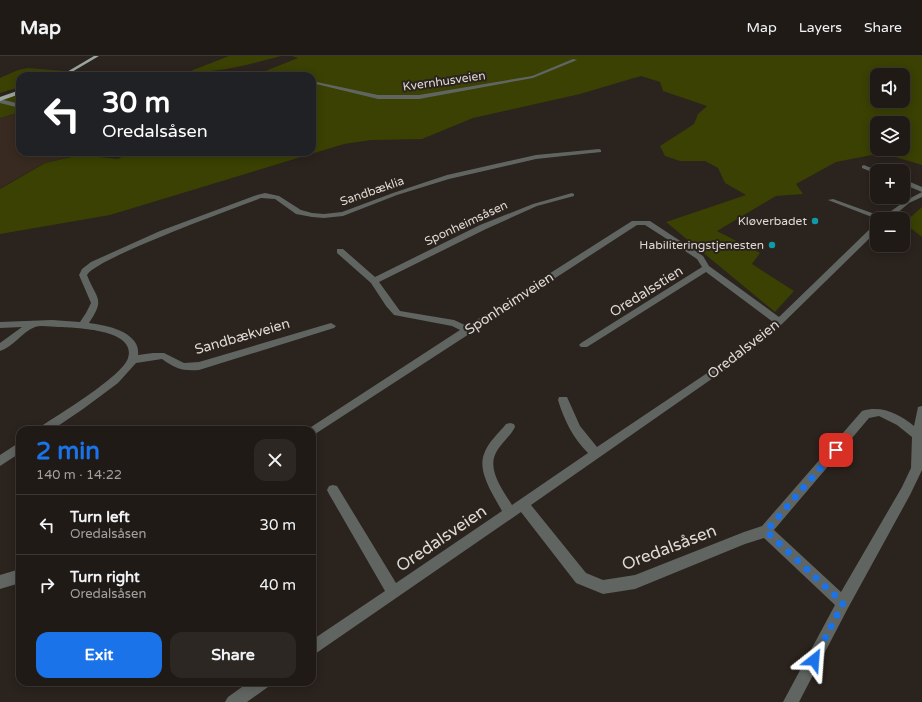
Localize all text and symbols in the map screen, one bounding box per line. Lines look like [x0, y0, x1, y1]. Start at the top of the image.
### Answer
text: Map [20, 17, 61, 39]
text: Map [747, 19, 777, 36]
text: Layers [799, 19, 842, 36]
text: Share [864, 19, 902, 36]
street label: Kvernhusveien [402, 68, 486, 94]
map controls [870, 68, 910, 252]
button: sound [870, 68, 910, 108]
text: 30 m [102, 86, 170, 120]
icon: left [36, 88, 88, 140]
button: layers [870, 116, 910, 156]
text: Oredalsåsen [102, 120, 208, 142]
button: + [870, 164, 910, 204]
street label: Sandbæklia [338, 174, 406, 208]
street label: Sponheimsåsen [422, 198, 510, 248]
button: − [870, 212, 910, 252]
place label: Kløverbadet [738, 214, 807, 228]
marker: Kløverbadet [810, 216, 820, 226]
place label: Habiliteringstjenesten [639, 238, 764, 252]
marker: Habiliteringstjenesten [767, 240, 777, 250]
street label: Oredalsstien [606, 262, 686, 321]
street label: Sponheimveien [462, 268, 557, 338]
street label: Sandbækveien [193, 315, 292, 358]
street label: Oredalsveien [704, 316, 783, 383]
pin [819, 433, 853, 467]
text: 2 min [36, 437, 100, 466]
button: close [254, 439, 296, 481]
icon: arrive [825, 439, 847, 461]
text: 140 m · 14:22 [36, 467, 122, 483]
street label: Oredalsveien [392, 500, 491, 576]
text: Turn left [70, 508, 130, 526]
icon: left [36, 514, 58, 536]
text: 30 m [259, 516, 296, 534]
street label: Oredalsåsen [619, 520, 720, 575]
text: Oredalsåsen [70, 526, 146, 542]
text: Turn right [70, 568, 140, 586]
icon: right [36, 574, 58, 596]
text: 40 m [259, 576, 296, 594]
text: Oredalsåsen [70, 586, 146, 602]
button: Exit [36, 632, 162, 678]
button: Share [170, 632, 296, 678]
position arrow [793, 639, 835, 681]

